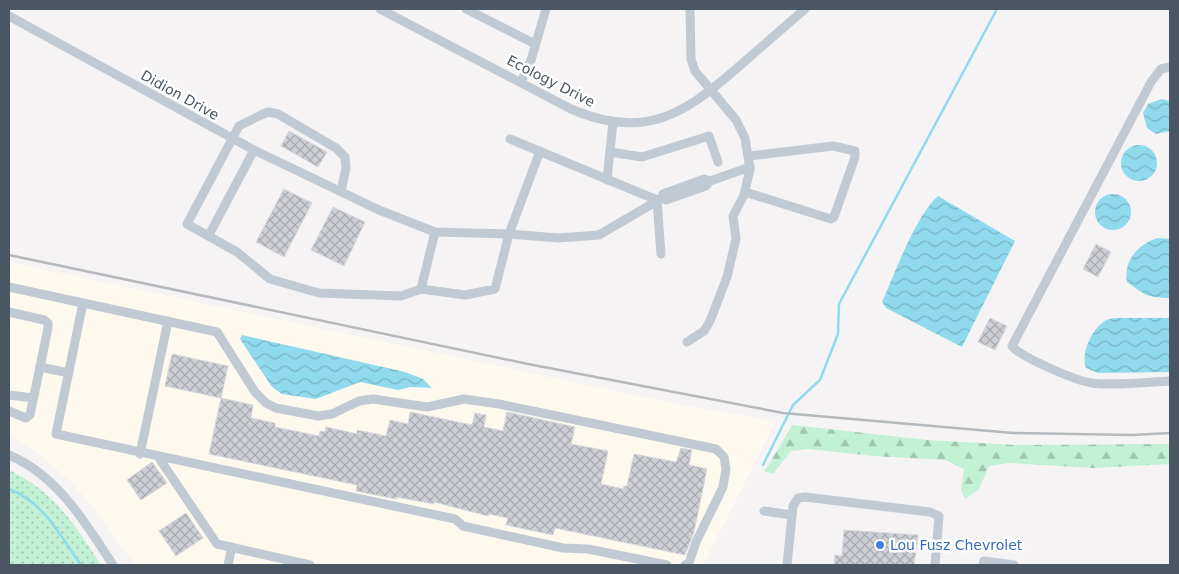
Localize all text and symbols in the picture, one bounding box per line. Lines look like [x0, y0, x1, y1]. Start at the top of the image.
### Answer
street label: Ecology Drive [504, 52, 598, 110]
street label: Didion Drive [138, 67, 222, 123]
place label: Lou Fusz Chevrolet [890, 537, 1023, 553]
marker: Lou Fusz Chevrolet [874, 539, 886, 551]

